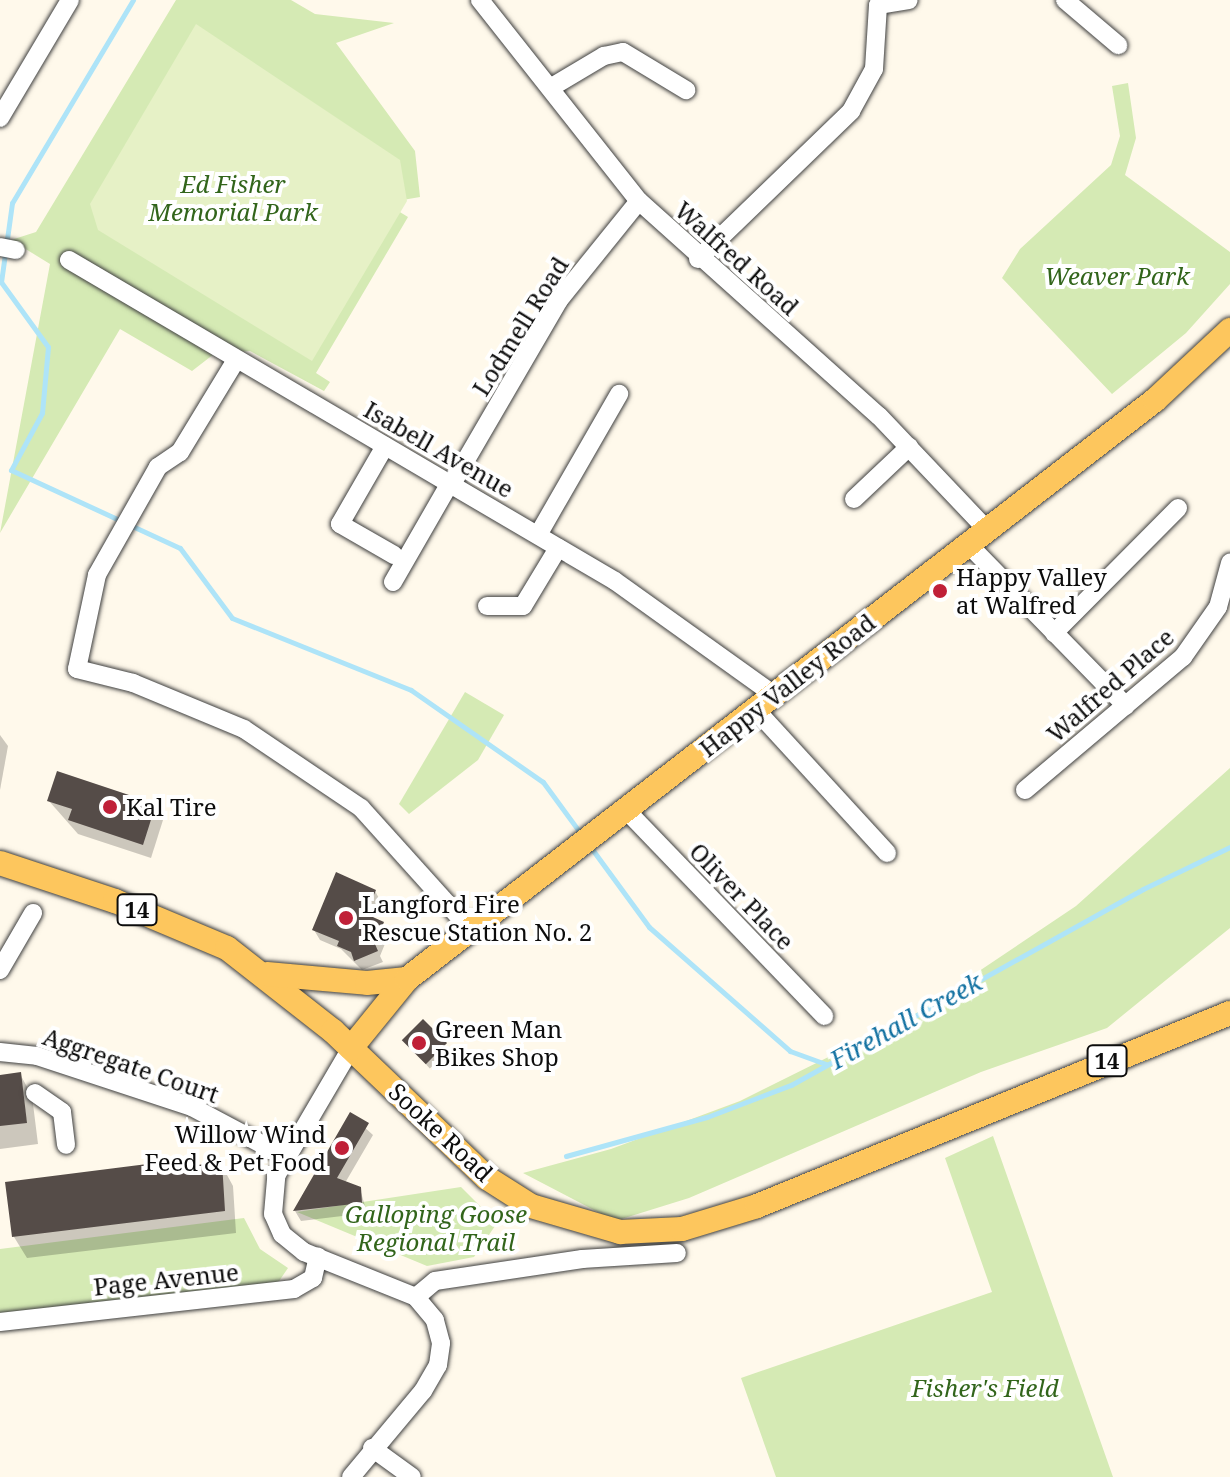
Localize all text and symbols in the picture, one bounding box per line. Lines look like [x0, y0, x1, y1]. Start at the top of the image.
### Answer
park label: Ed Fisher Memorial Park [148, 170, 318, 226]
street label: Walfred Road [669, 195, 805, 321]
street label: Lodmell Road [466, 251, 574, 401]
park label: Weaver Park [1044, 262, 1190, 290]
street label: Isabell Avenue [359, 395, 519, 503]
place label: Happy Valley at Walfred [956, 563, 1107, 619]
marker: Happy Valley at Walfred [931, 582, 949, 600]
street label: Happy Valley Road [693, 607, 881, 763]
street label: Walfred Place [1041, 622, 1179, 748]
place label: Kal Tire [126, 793, 217, 821]
marker: Kal Tire [101, 798, 119, 816]
street label: Oliver Place [684, 837, 800, 955]
place label: Langford Fire Rescue Station No. 2 [362, 890, 592, 946]
road number: 14 [115, 892, 159, 928]
marker: Langford Fire Rescue Station No. 2 [337, 909, 355, 927]
water label: Firehall Creek [824, 966, 988, 1076]
place label: Green Man Bikes Shop [435, 1015, 562, 1071]
street label: Aggregate Court [39, 1021, 223, 1109]
marker: Green Man Bikes Shop [410, 1034, 428, 1052]
road number: 14 [1085, 1043, 1129, 1079]
street label: Sooke Road [383, 1077, 499, 1187]
place label: Willow Wind Feed & Pet Food [144, 1120, 326, 1176]
marker: Willow Wind Feed & Pet Food [333, 1139, 351, 1157]
park label: Galloping Goose Regional Trail [345, 1200, 527, 1256]
street label: Page Avenue [92, 1257, 240, 1301]
park label: Fisher's Field [911, 1374, 1059, 1402]

